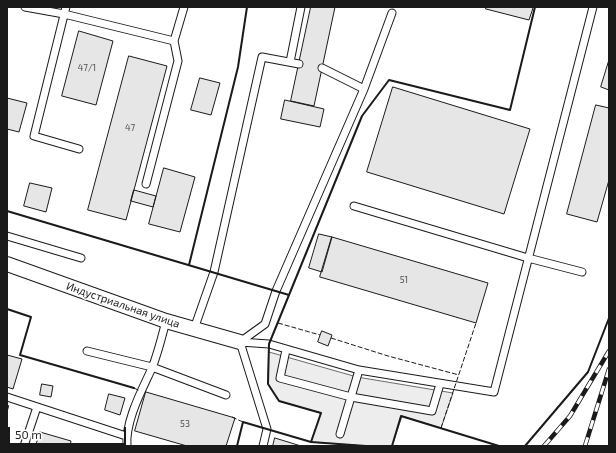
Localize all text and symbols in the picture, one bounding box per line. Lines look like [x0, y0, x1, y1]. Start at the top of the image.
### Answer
house number: 47/1 [78, 63, 96, 73]
house number: 47 [125, 123, 135, 133]
house number: 51 [400, 275, 408, 285]
street label: Индустриальная улица [64, 279, 182, 331]
scale bar [10, 419, 128, 445]
house number: 53 [180, 419, 190, 429]
text: 50 m [15, 427, 42, 441]

